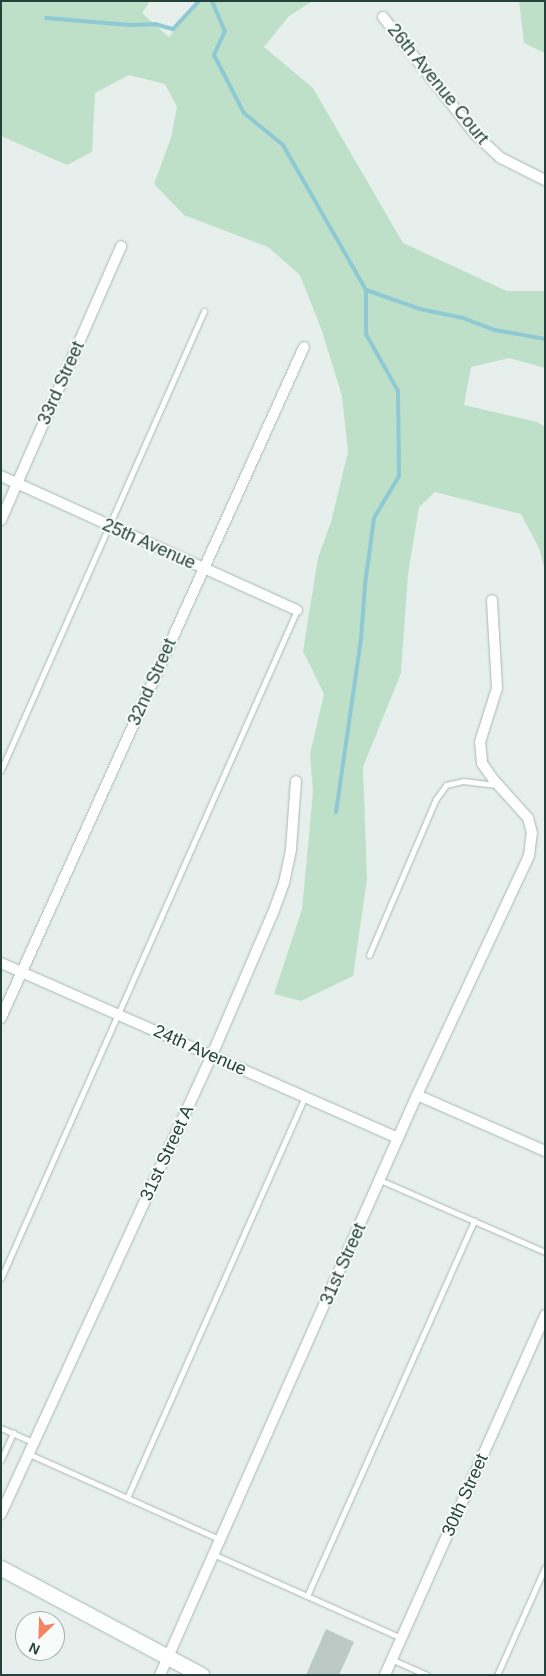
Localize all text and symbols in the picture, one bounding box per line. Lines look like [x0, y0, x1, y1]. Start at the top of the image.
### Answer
street label: 26th Avenue Court [382, 19, 494, 149]
street label: 33rd Street [33, 338, 89, 428]
street label: 25th Avenue [99, 514, 199, 574]
street label: 32nd Street [123, 635, 181, 729]
street label: 24th Avenue [150, 1020, 250, 1080]
street label: 31st Street A [135, 1101, 199, 1205]
street label: 31st Street [315, 1220, 371, 1308]
street label: 30th Street [437, 1450, 493, 1540]
north arrow [15, 1611, 65, 1661]
text: N [26, 1639, 42, 1658]

